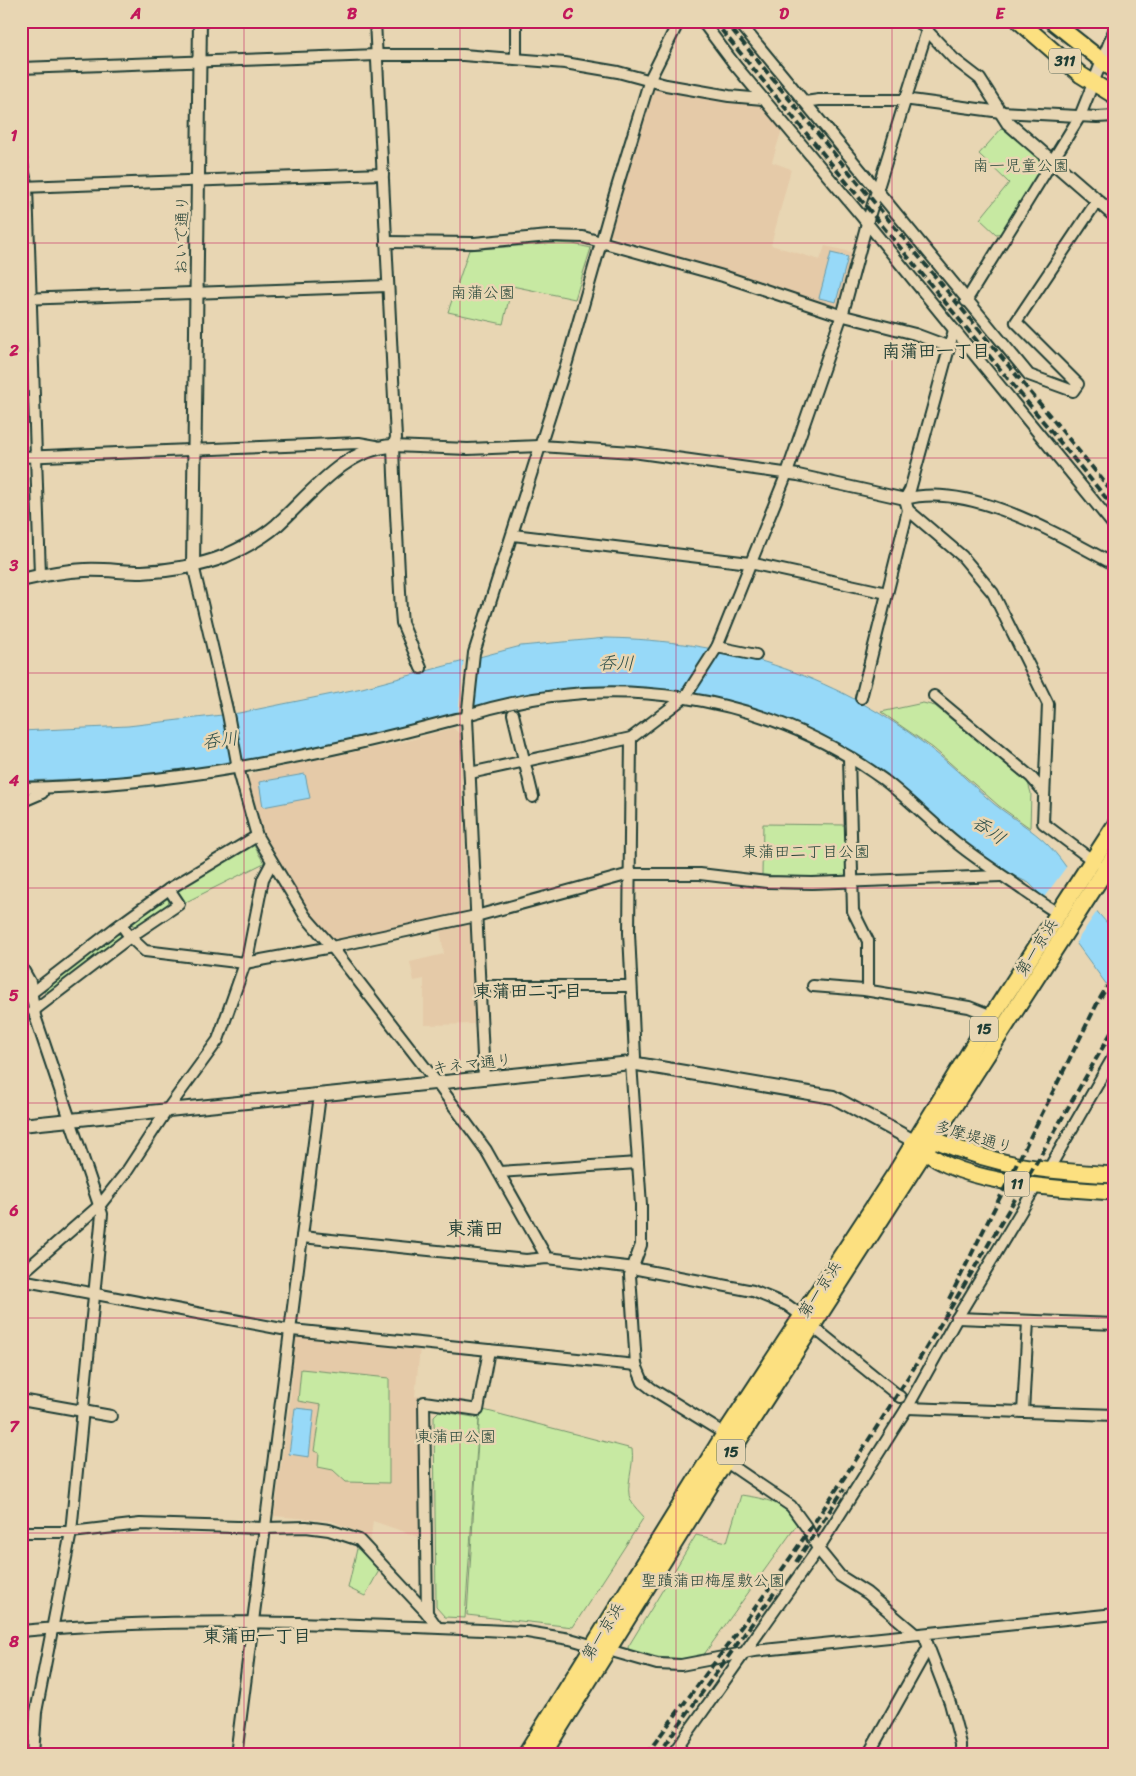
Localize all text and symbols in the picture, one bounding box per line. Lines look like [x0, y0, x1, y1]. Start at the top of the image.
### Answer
text: A [130, 0, 141, 28]
text: B [347, 0, 358, 28]
text: C [562, 0, 574, 28]
text: D [779, 0, 789, 28]
text: E [996, 0, 1006, 28]
road number: 311 [1049, 48, 1081, 74]
text: 1 [11, 121, 18, 150]
park label: 南一児童公園 [973, 151, 1069, 180]
street label: おいで通り [166, 195, 197, 275]
park label: 南蒲公園 [451, 278, 515, 307]
district label: 南蒲田一丁目 [882, 335, 990, 367]
text: 2 [8, 336, 19, 365]
text: 3 [9, 551, 19, 580]
water label: 呑川 [598, 647, 634, 679]
water label: 呑川 [200, 722, 240, 758]
text: 4 [8, 766, 19, 795]
water label: 呑川 [965, 807, 1013, 853]
park label: 東蒲田二丁目公園 [742, 837, 870, 866]
street label: 第一京浜 [1007, 912, 1066, 982]
district label: 東蒲田二丁目 [474, 975, 582, 1007]
text: 5 [9, 981, 19, 1010]
road number: 15 [970, 1016, 998, 1042]
street label: キネマ通り [431, 1045, 513, 1082]
street label: 多摩堤通り [931, 1112, 1016, 1161]
road number: 11 [1004, 1172, 1030, 1196]
text: 6 [8, 1196, 19, 1225]
district label: 東蒲田 [446, 1212, 504, 1245]
street label: 第一京浜 [790, 1255, 849, 1324]
text: 7 [9, 1412, 20, 1441]
park label: 東蒲田公園 [416, 1422, 496, 1451]
road number: 15 [717, 1440, 745, 1464]
park label: 聖蹟蒲田梅屋敷公園 [641, 1566, 785, 1595]
street label: 第一京浜 [573, 1596, 632, 1666]
district label: 東蒲田一丁目 [203, 1620, 311, 1652]
text: 8 [8, 1627, 19, 1656]

